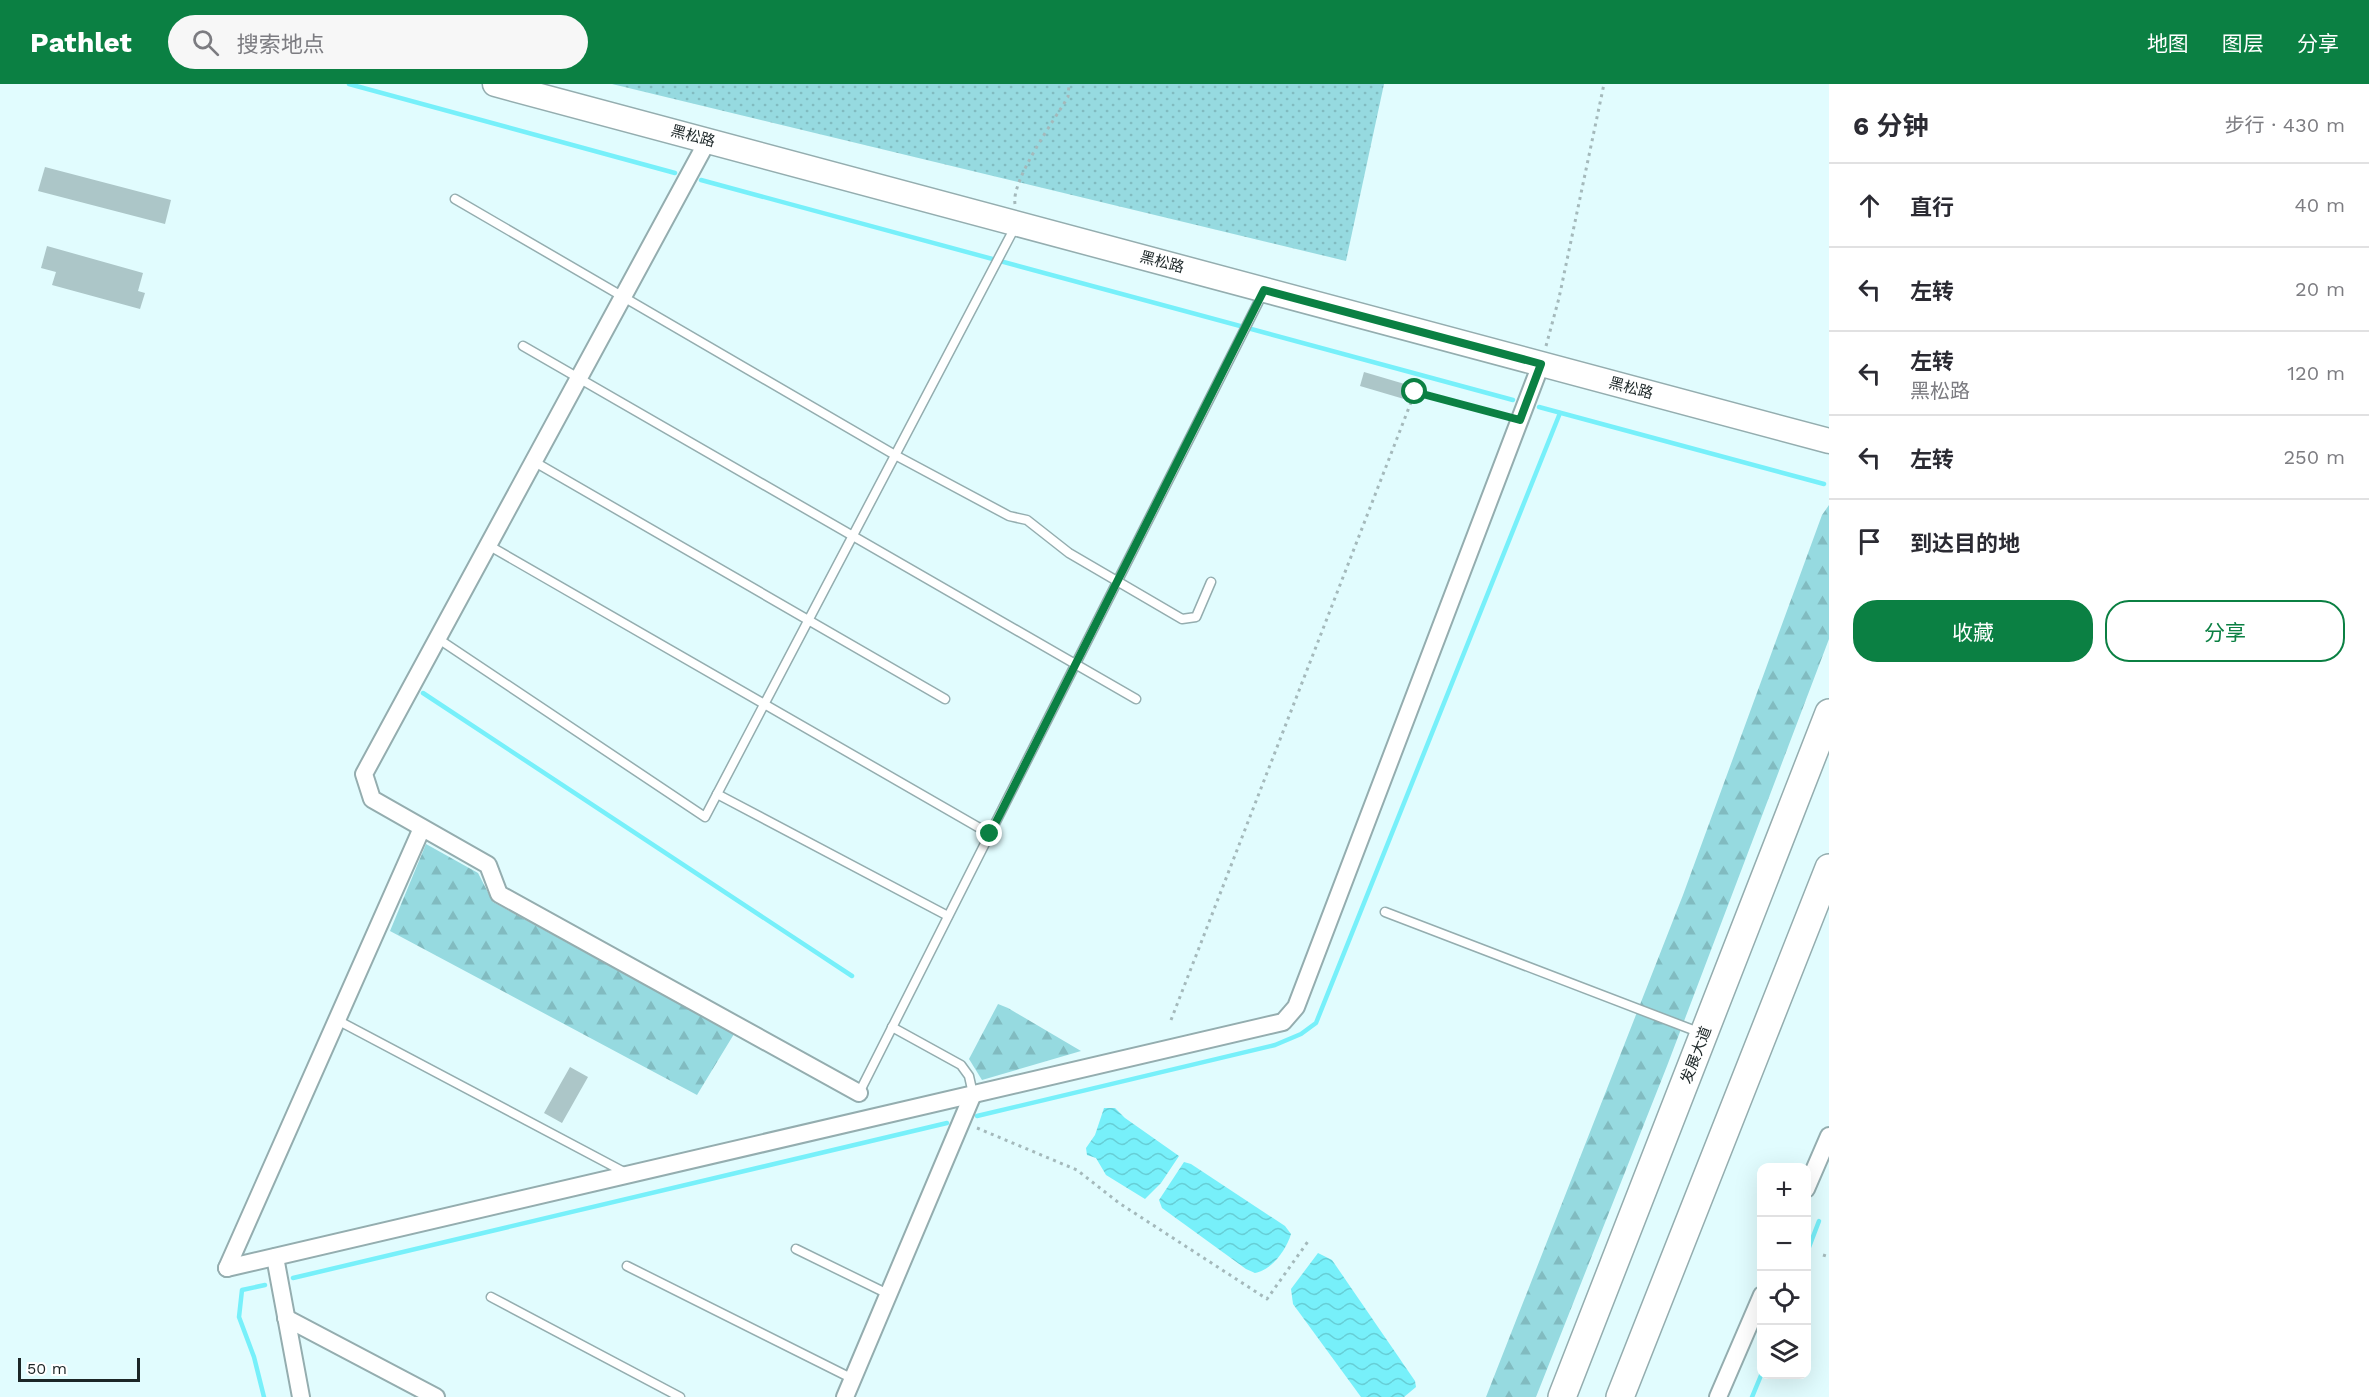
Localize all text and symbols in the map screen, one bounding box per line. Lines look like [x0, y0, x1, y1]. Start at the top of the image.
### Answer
search box [168, 15, 588, 69]
text: Pathlet [30, 26, 132, 59]
icon: search [189, 26, 222, 59]
text: 地图 [2147, 31, 2189, 56]
text: 图层 [2222, 31, 2264, 56]
text: 分享 [2297, 31, 2339, 56]
text: 搜索地点 [237, 32, 325, 57]
text: 6 分钟 [1853, 111, 1928, 141]
text: 步行 · 430 m [2225, 113, 2345, 137]
street label: 黑松路 [669, 121, 717, 151]
icon: ahead [1853, 189, 1886, 222]
text: 40 m [2294, 193, 2345, 217]
text: 直行 [1910, 195, 1954, 220]
street label: 黑松路 [1138, 247, 1186, 277]
icon: left [1853, 273, 1886, 306]
text: 20 m [2295, 277, 2345, 301]
text: 左转 [1910, 279, 1954, 304]
text: 左转 [1910, 349, 1954, 374]
icon: left [1853, 357, 1886, 390]
text: 120 m [2287, 361, 2345, 385]
street label: 黑松路 [1607, 373, 1655, 403]
route start [1401, 378, 1427, 404]
text: 黑松路 [1910, 379, 1970, 403]
icon: left [1853, 441, 1886, 474]
text: 250 m [2283, 445, 2345, 469]
text: 左转 [1910, 447, 1954, 472]
icon: arrive [1853, 525, 1886, 558]
text: 到达目的地 [1910, 531, 2020, 556]
button: 收藏 [1853, 600, 2093, 662]
button: 分享 [2105, 600, 2345, 662]
route end [976, 820, 1002, 846]
street label: 发展大道 [1677, 1024, 1715, 1086]
map controls [1757, 1163, 1811, 1379]
button: + [1757, 1163, 1811, 1217]
button: − [1757, 1217, 1811, 1271]
button: locate [1757, 1271, 1811, 1325]
button: layers [1757, 1325, 1811, 1379]
scale bar [18, 1355, 140, 1382]
text: 50 m [27, 1359, 67, 1378]

